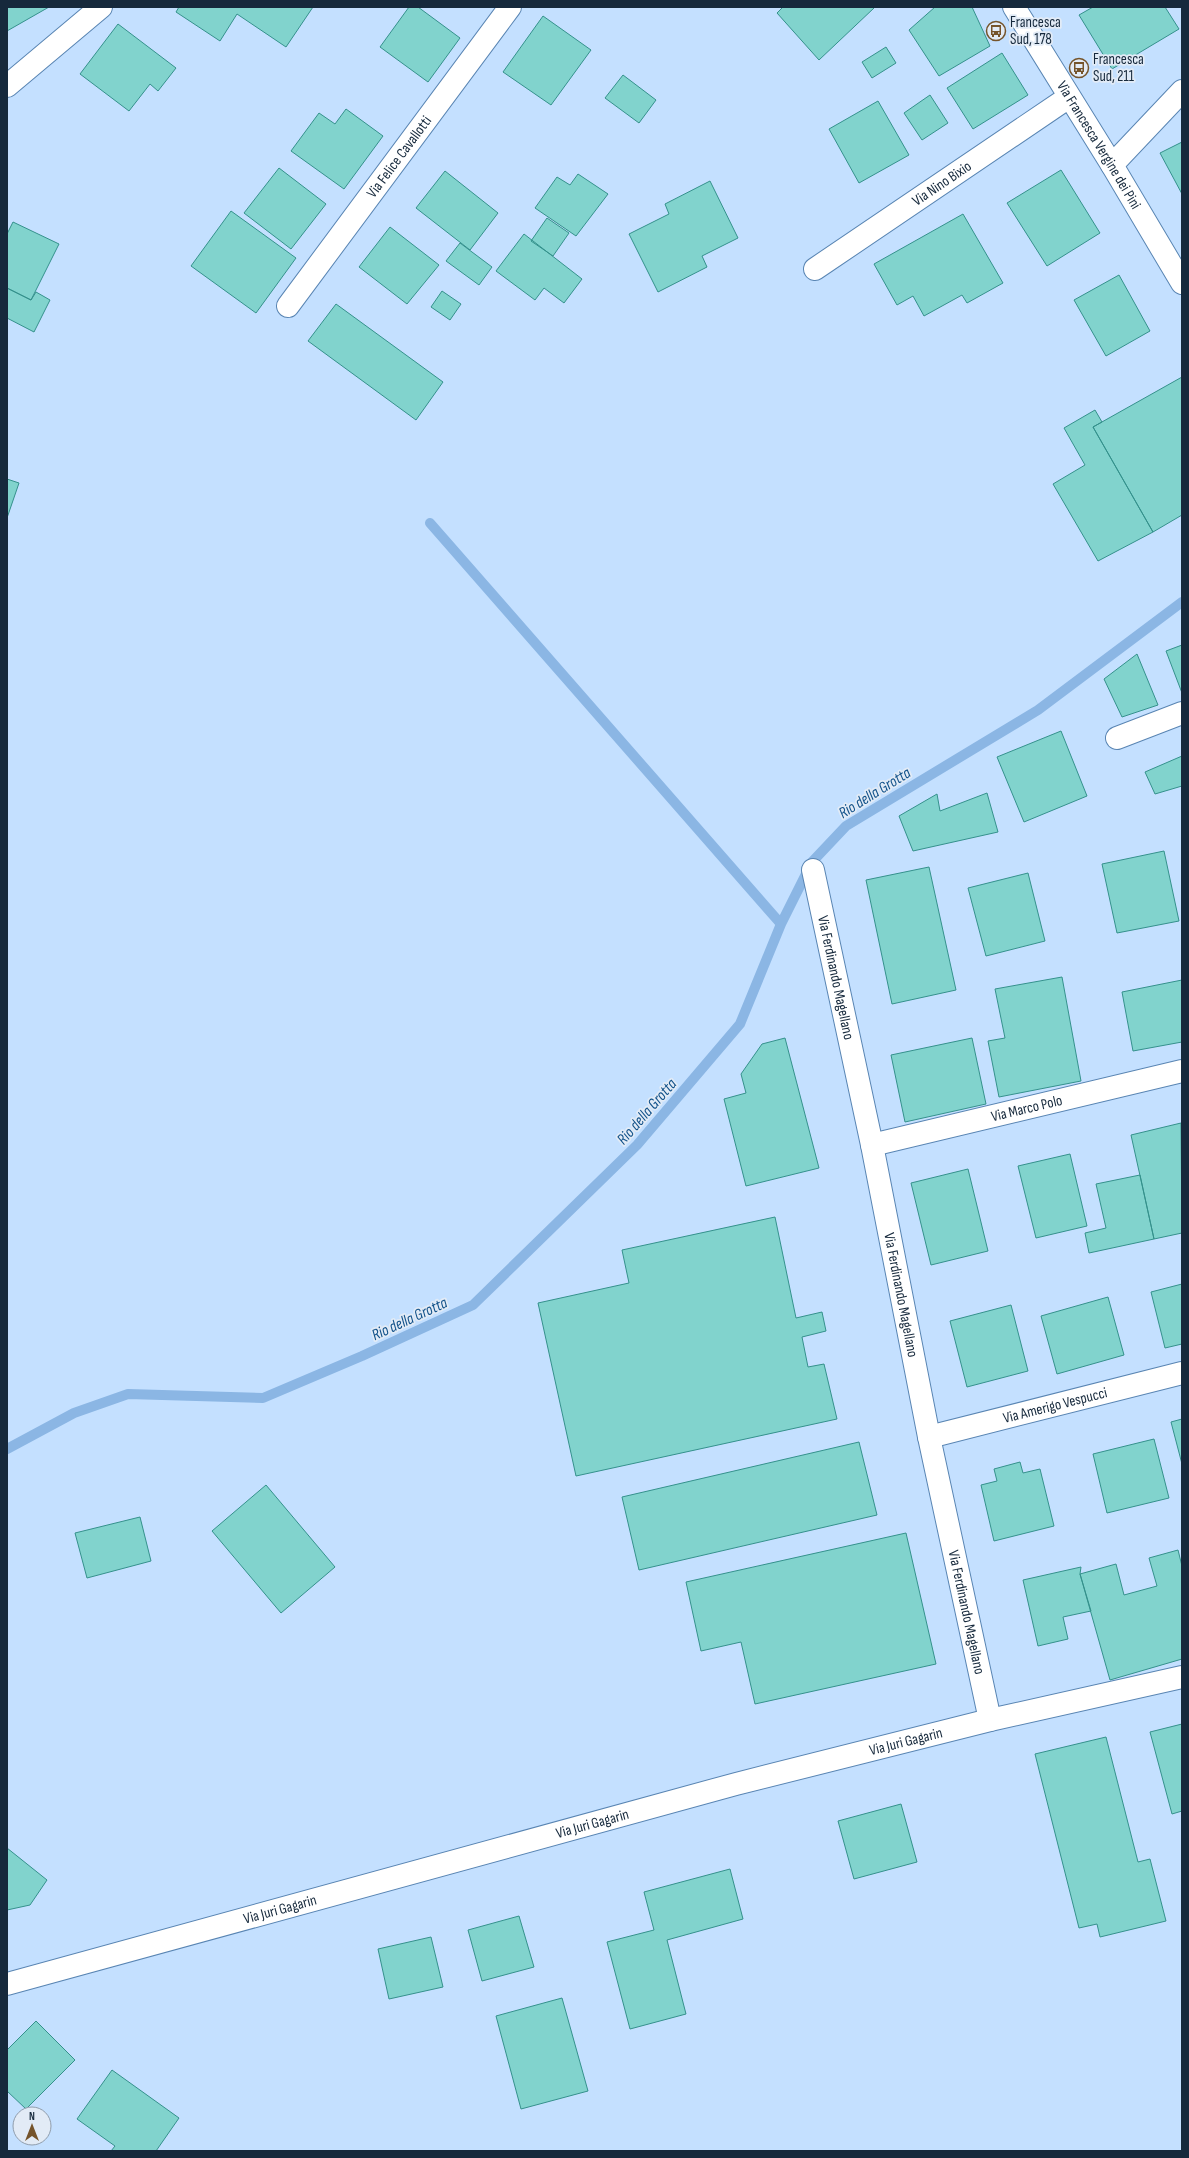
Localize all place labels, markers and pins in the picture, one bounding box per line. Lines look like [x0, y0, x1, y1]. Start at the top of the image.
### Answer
place label: Francesca Sud, 178 [1010, 13, 1061, 49]
bus stop icon: Francesca Sud, 178 [985, 20, 1007, 42]
place label: Francesca Sud, 211 [1093, 50, 1144, 86]
bus stop icon: Francesca Sud, 211 [1068, 57, 1090, 79]

